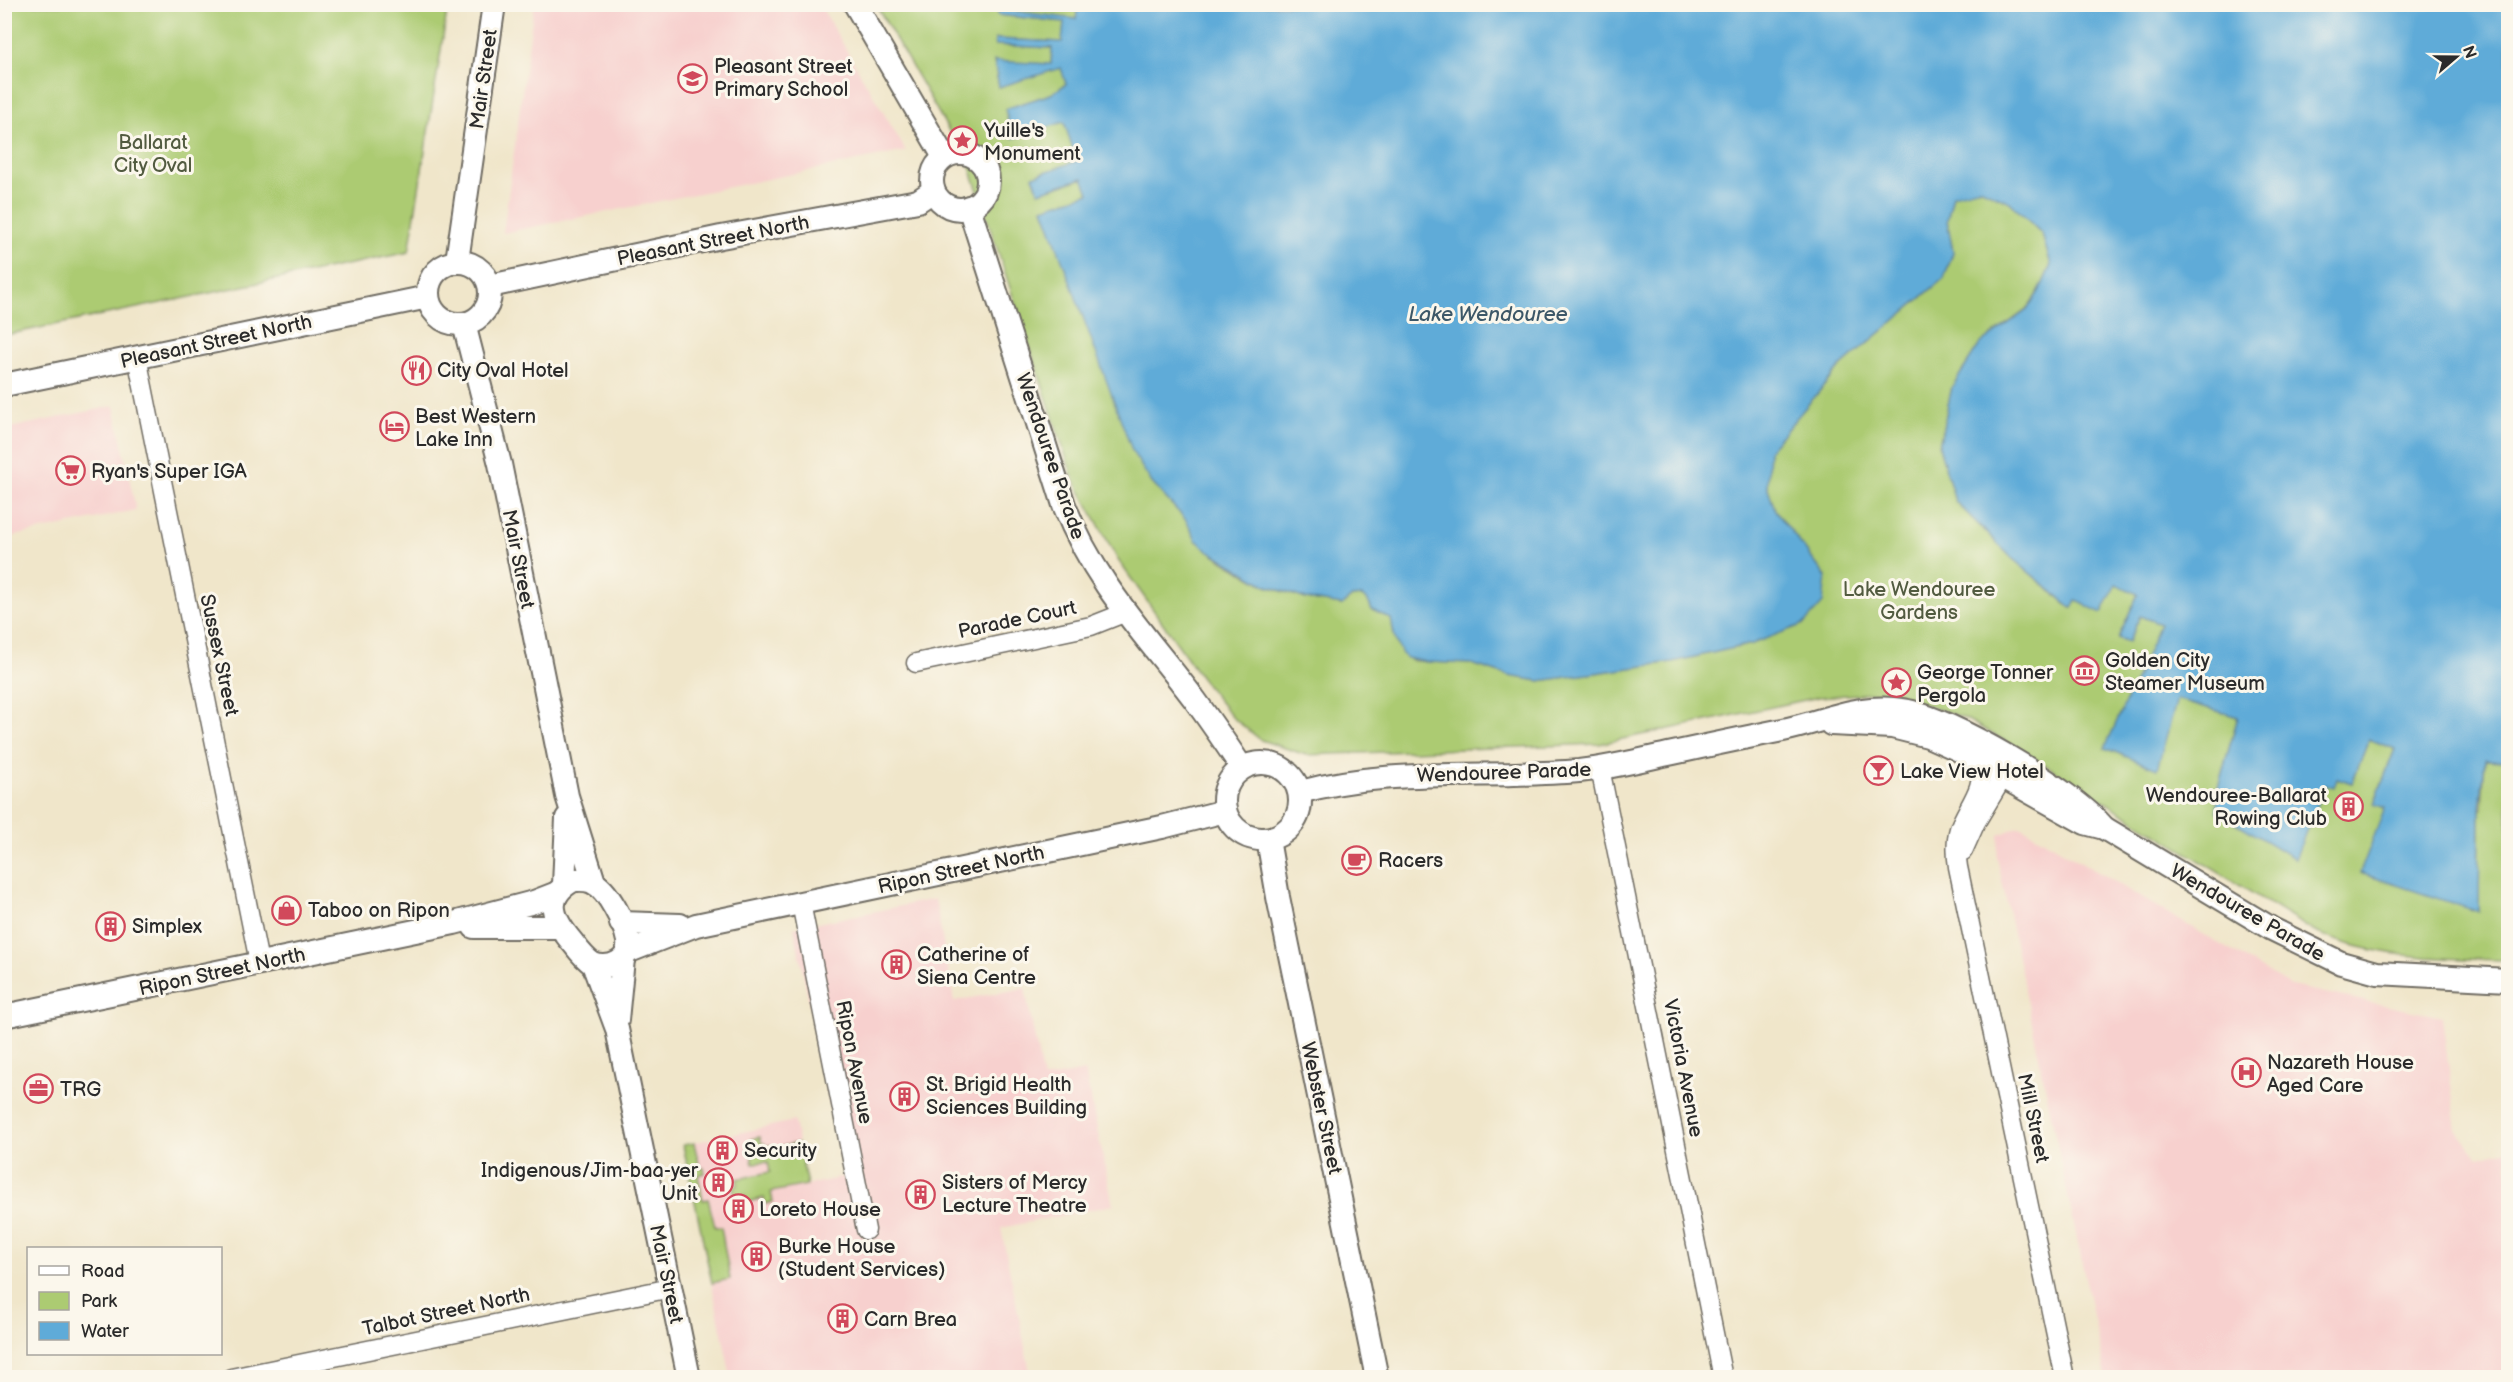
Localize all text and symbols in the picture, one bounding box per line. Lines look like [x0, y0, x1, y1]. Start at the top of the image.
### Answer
north arrow [2426, 27, 2486, 87]
street label: Mair Street [465, 28, 503, 131]
text: N [2458, 43, 2480, 61]
place label: Pleasant Street Primary School [714, 55, 853, 102]
school or university icon: Pleasant Street Primary School [677, 62, 709, 94]
place label: Yuille's Monument [983, 119, 1081, 166]
place icon: Yuille's Monument [947, 125, 979, 157]
park label: Ballarat City Oval [114, 131, 192, 178]
street label: Pleasant Street North [615, 211, 811, 271]
water label: Lake Wendouree [1408, 302, 1568, 327]
street label: Pleasant Street North [118, 310, 314, 374]
restaurant icon: City Oval Hotel [400, 354, 432, 386]
place label: City Oval Hotel [437, 359, 569, 383]
street label: Wendouree Parade [1010, 370, 1090, 543]
place label: Best Western Lake Inn [415, 405, 536, 452]
hotel icon: Best Western Lake Inn [378, 411, 410, 443]
supermarket icon: Ryan's Super IGA [54, 455, 86, 487]
place label: Ryan's Super IGA [91, 460, 247, 484]
street label: Mair Street [497, 508, 539, 611]
park label: Lake Wendouree Gardens [1843, 578, 1995, 625]
street label: Sussex Street [194, 592, 244, 718]
street label: Parade Court [956, 596, 1078, 644]
place label: Golden City Steamer Museum [2105, 649, 2265, 696]
museum icon: Golden City Steamer Museum [2068, 655, 2100, 687]
place label: George Tonner Pergola [1917, 661, 2054, 708]
place icon: George Tonner Pergola [1880, 667, 1912, 699]
bar icon: Lake View Hotel [1863, 755, 1895, 787]
street label: Wendouree Parade [1416, 758, 1592, 788]
place label: Lake View Hotel [1900, 760, 2044, 784]
place label: Wendouree-Ballarat Rowing Club [2146, 784, 2327, 831]
building icon: Wendouree-Ballarat Rowing Club [2332, 790, 2364, 822]
street label: Ripon Street North [876, 841, 1047, 899]
cafe icon: Racers [1341, 844, 1373, 876]
place label: Racers [1378, 849, 1443, 873]
street label: Wendouree Parade [2166, 859, 2329, 967]
shop icon: Taboo on Ripon [271, 894, 303, 926]
place label: Taboo on Ripon [308, 899, 450, 923]
building icon: Simplex [95, 910, 127, 942]
place label: Simplex [132, 915, 203, 939]
street label: Ripon Street North [137, 943, 308, 1001]
place label: Catherine of Siena Centre [917, 943, 1036, 990]
building icon: Catherine of Siena Centre [880, 949, 912, 981]
street label: Victoria Avenue [1658, 997, 1708, 1139]
street label: Ripon Avenue [830, 998, 878, 1126]
street label: Webster Street [1295, 1040, 1347, 1177]
place label: Nazareth House Aged Care [2267, 1051, 2414, 1098]
hospital icon: Nazareth House Aged Care [2230, 1057, 2262, 1089]
street label: Mill Street [2012, 1071, 2054, 1165]
office icon: TRG [23, 1073, 55, 1105]
place label: St. Brigid Health Sciences Building [926, 1073, 1087, 1120]
place label: TRG [60, 1078, 101, 1102]
building icon: St. Brigid Health Sciences Building [889, 1080, 921, 1112]
building icon: Security [707, 1134, 739, 1166]
place label: Security [744, 1139, 817, 1163]
place label: Indigenous/Jim-baa-yer Unit [481, 1159, 699, 1206]
building icon: Indigenous/Jim-baa-yer Unit [703, 1166, 735, 1198]
place label: Sisters of Mercy Lecture Theatre [942, 1171, 1087, 1218]
building icon: Sisters of Mercy Lecture Theatre [905, 1178, 937, 1210]
building icon: Loreto House [722, 1193, 754, 1225]
place label: Loreto House [759, 1198, 881, 1222]
street label: Mair Street [644, 1223, 688, 1326]
place label: Burke House (Student Services) [778, 1235, 946, 1282]
building icon: Burke House (Student Services) [741, 1241, 773, 1273]
legend [27, 1247, 222, 1355]
text: Road [81, 1261, 125, 1282]
street label: Talbot Street North [360, 1283, 532, 1341]
text: Park [81, 1291, 117, 1312]
building icon: Carn Brea [827, 1303, 859, 1335]
place label: Carn Brea [864, 1308, 957, 1332]
text: Water [81, 1321, 129, 1342]

